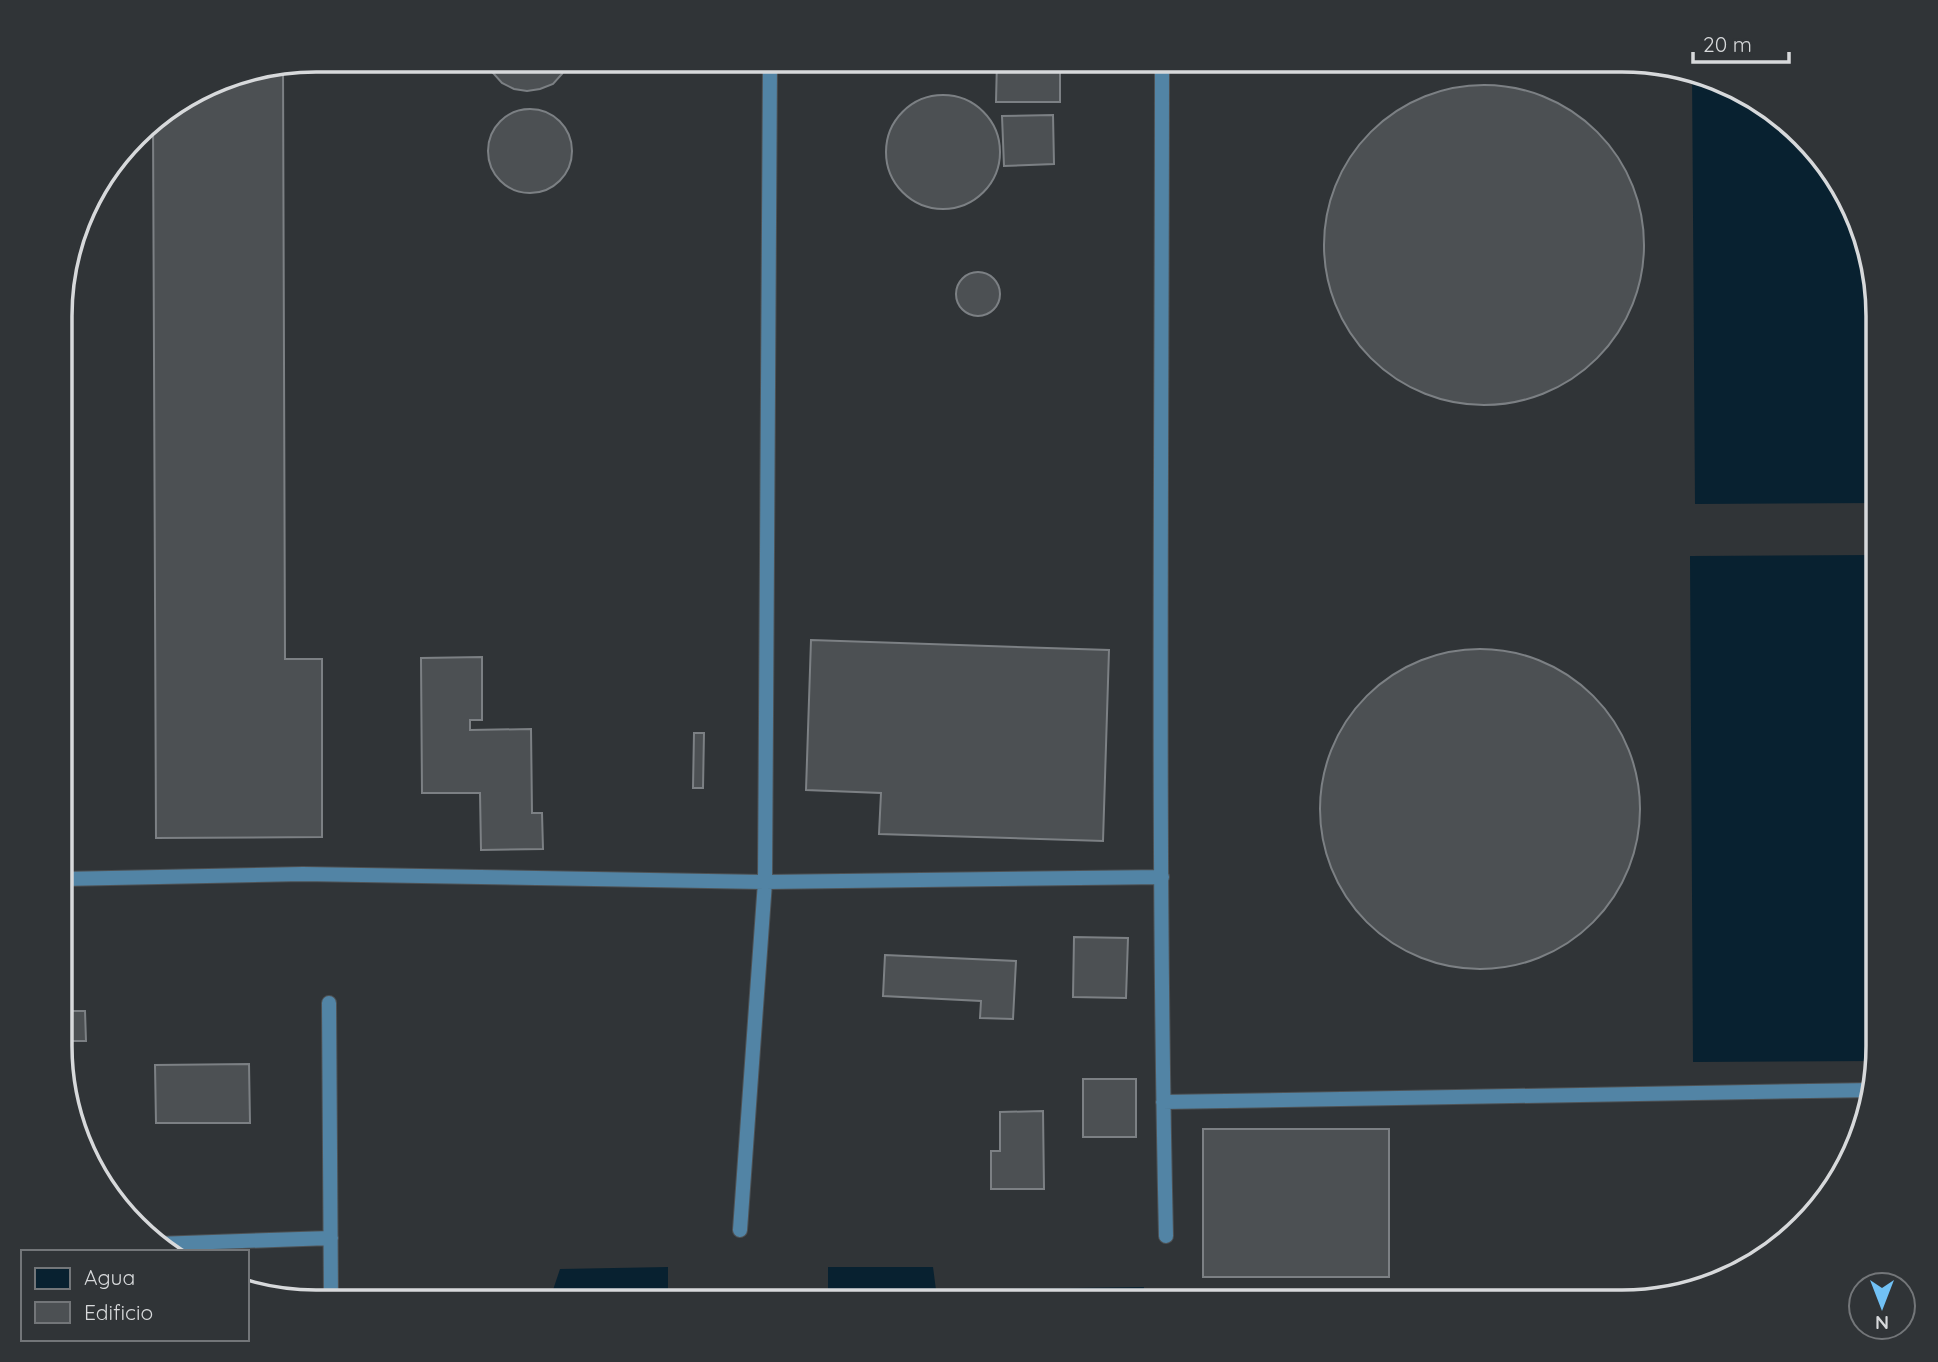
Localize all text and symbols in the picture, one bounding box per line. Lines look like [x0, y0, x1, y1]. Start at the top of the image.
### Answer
scale bar [1693, 21, 1789, 65]
text: 20 m [1703, 31, 1752, 57]
legend [21, 1250, 248, 1341]
text: Agua [84, 1264, 135, 1290]
north arrow [1847, 1271, 1917, 1341]
text: Edificio [84, 1299, 153, 1325]
text: N [1875, 1311, 1889, 1335]

